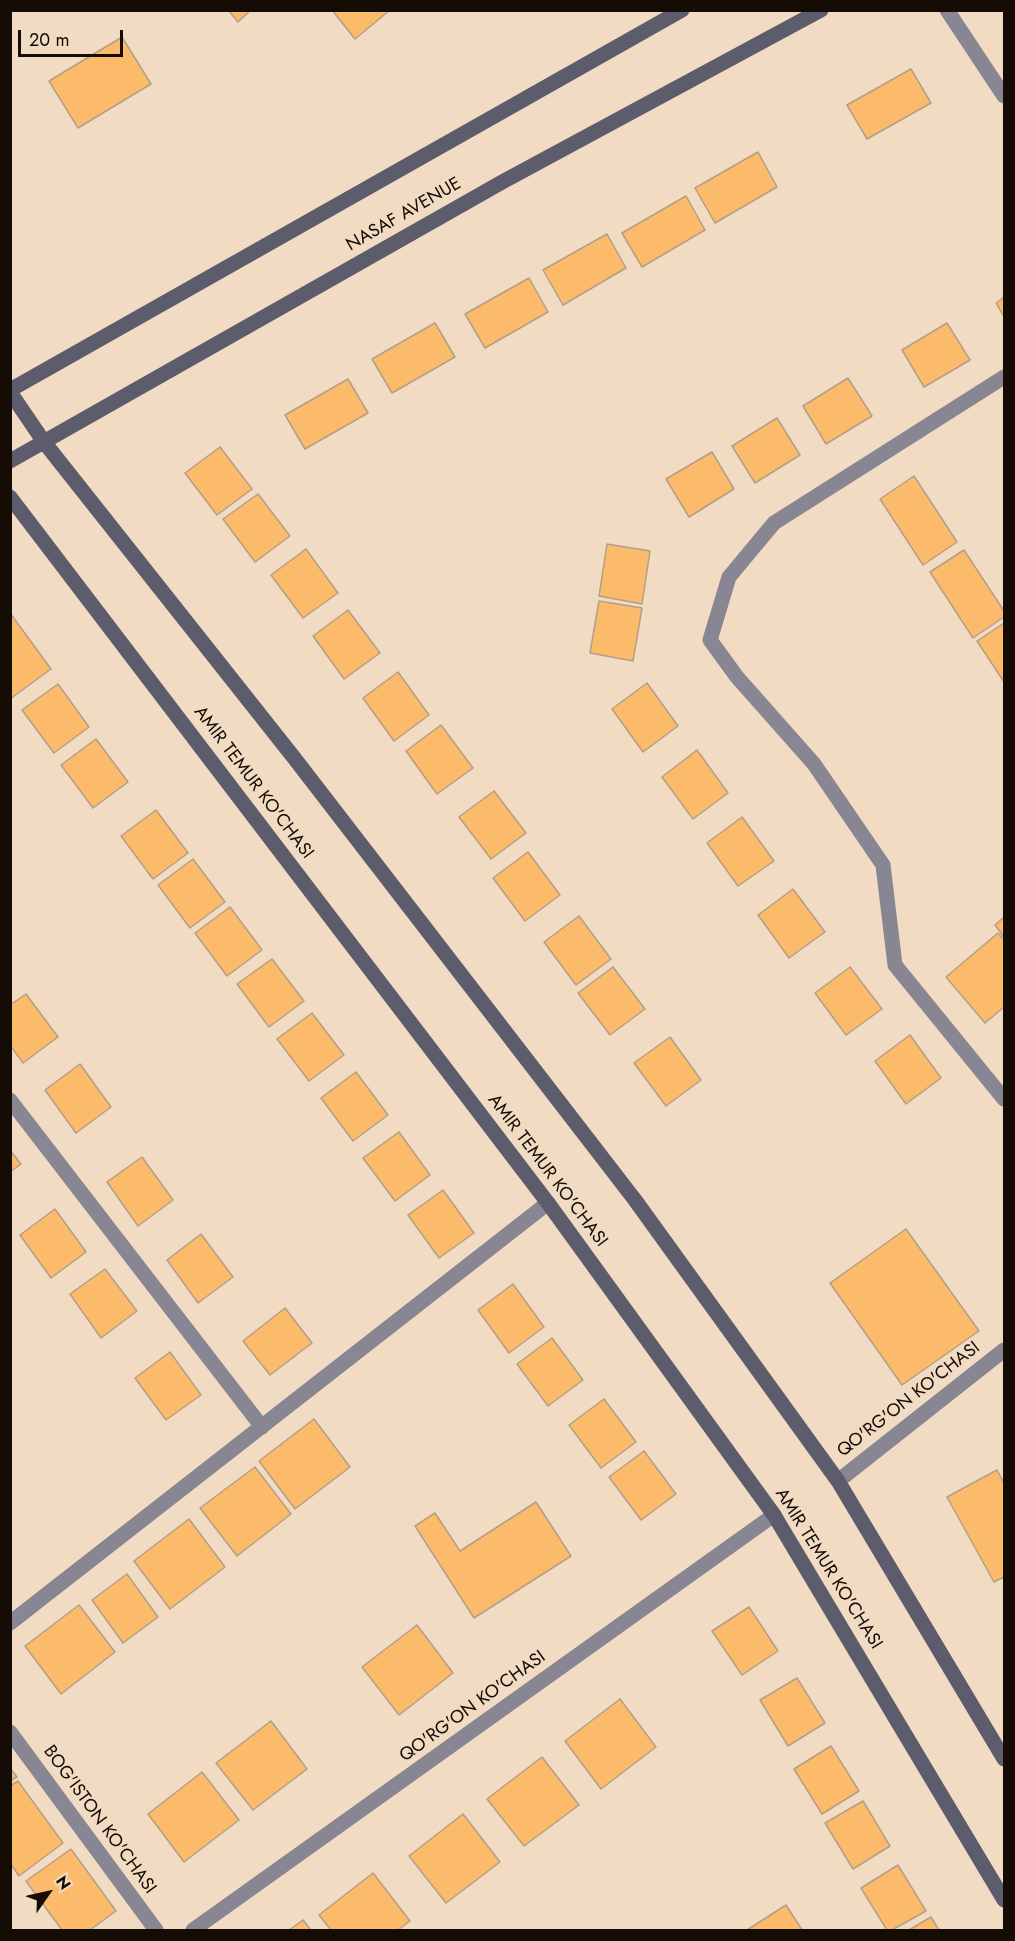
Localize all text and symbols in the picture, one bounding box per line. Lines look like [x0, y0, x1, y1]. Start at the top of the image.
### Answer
scale bar [21, 18, 126, 56]
text: 20 m [29, 27, 69, 53]
street label: NASAF AVENUE [343, 173, 465, 257]
street label: AMIR TEMUR KO'CHASI [189, 702, 317, 864]
street label: AMIR TEMUR KO'CHASI [483, 1090, 611, 1252]
street label: QO'RG'ON KO'CHASI [833, 1338, 985, 1462]
street label: AMIR TEMUR KO'CHASI [770, 1485, 886, 1653]
street label: QO'RG'ON KO'CHASI [396, 1647, 550, 1767]
street label: BOG'ISTON KO'CHASI [38, 1742, 160, 1898]
north arrow [18, 1863, 78, 1923]

